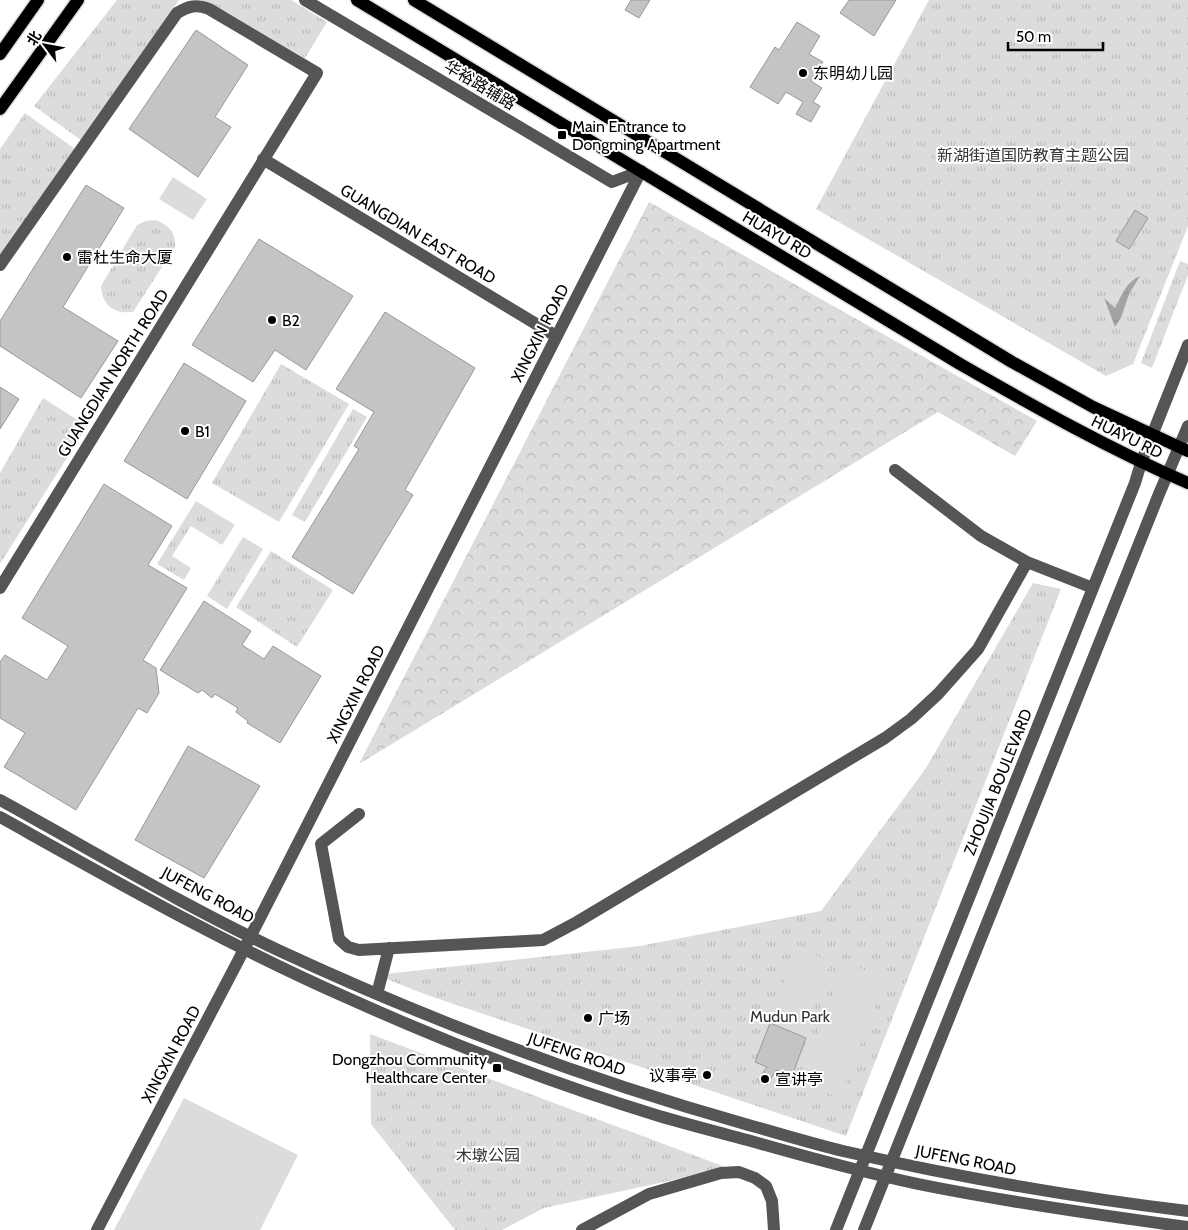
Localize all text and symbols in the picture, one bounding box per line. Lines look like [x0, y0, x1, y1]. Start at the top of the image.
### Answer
north arrow [20, 20, 70, 70]
scale bar [1008, 20, 1103, 52]
text: 北 [23, 27, 45, 49]
text: 50 m [1016, 28, 1051, 46]
street label: 华裕路辅路 [441, 56, 519, 114]
place label: 东明幼儿园 [813, 64, 893, 83]
marker: 东明幼儿园 [797, 67, 809, 79]
place label: Main Entrance to Dongming Apartment [572, 117, 721, 154]
marker: Main Entrance to Dongming Apartment [556, 129, 568, 141]
park label: 新湖街道国防教育主题公园 [937, 146, 1129, 165]
street label: GUANGDIAN EAST ROAD [337, 180, 499, 288]
street label: HUAYU RD [739, 207, 815, 263]
place label: 雷杜生命大厦 [77, 248, 173, 267]
marker: 雷杜生命大厦 [61, 251, 73, 263]
street label: XINGXIN ROAD [507, 281, 573, 385]
street label: GUANGDIAN NORTH ROAD [54, 286, 172, 460]
place label: B2 [282, 311, 300, 330]
marker: B2 [266, 314, 278, 326]
street label: HUAYU RD [1088, 412, 1166, 462]
place label: B1 [195, 422, 210, 441]
marker: B1 [179, 425, 191, 437]
street label: XINGXIN ROAD [323, 642, 389, 746]
street label: ZHOUJIA BOULEVARD [960, 706, 1036, 858]
street label: JUFENG ROAD [158, 862, 257, 927]
street label: XINGXIN ROAD [137, 1002, 205, 1106]
park label: Mudun Park [750, 1007, 831, 1026]
place label: 广场 [598, 1009, 630, 1028]
marker: 广场 [582, 1012, 594, 1024]
street label: JUFENG ROAD [525, 1028, 628, 1080]
place label: Dongzhou Community Healthcare Center [332, 1050, 488, 1087]
marker: Dongzhou Community Healthcare Center [491, 1062, 503, 1074]
place label: 议事亭 [649, 1066, 697, 1085]
marker: 议事亭 [701, 1069, 713, 1081]
place label: 宣讲亭 [775, 1070, 823, 1089]
marker: 宣讲亭 [759, 1073, 771, 1085]
street label: JUFENG ROAD [913, 1141, 1018, 1179]
park label: 木墩公园 [456, 1146, 520, 1165]

